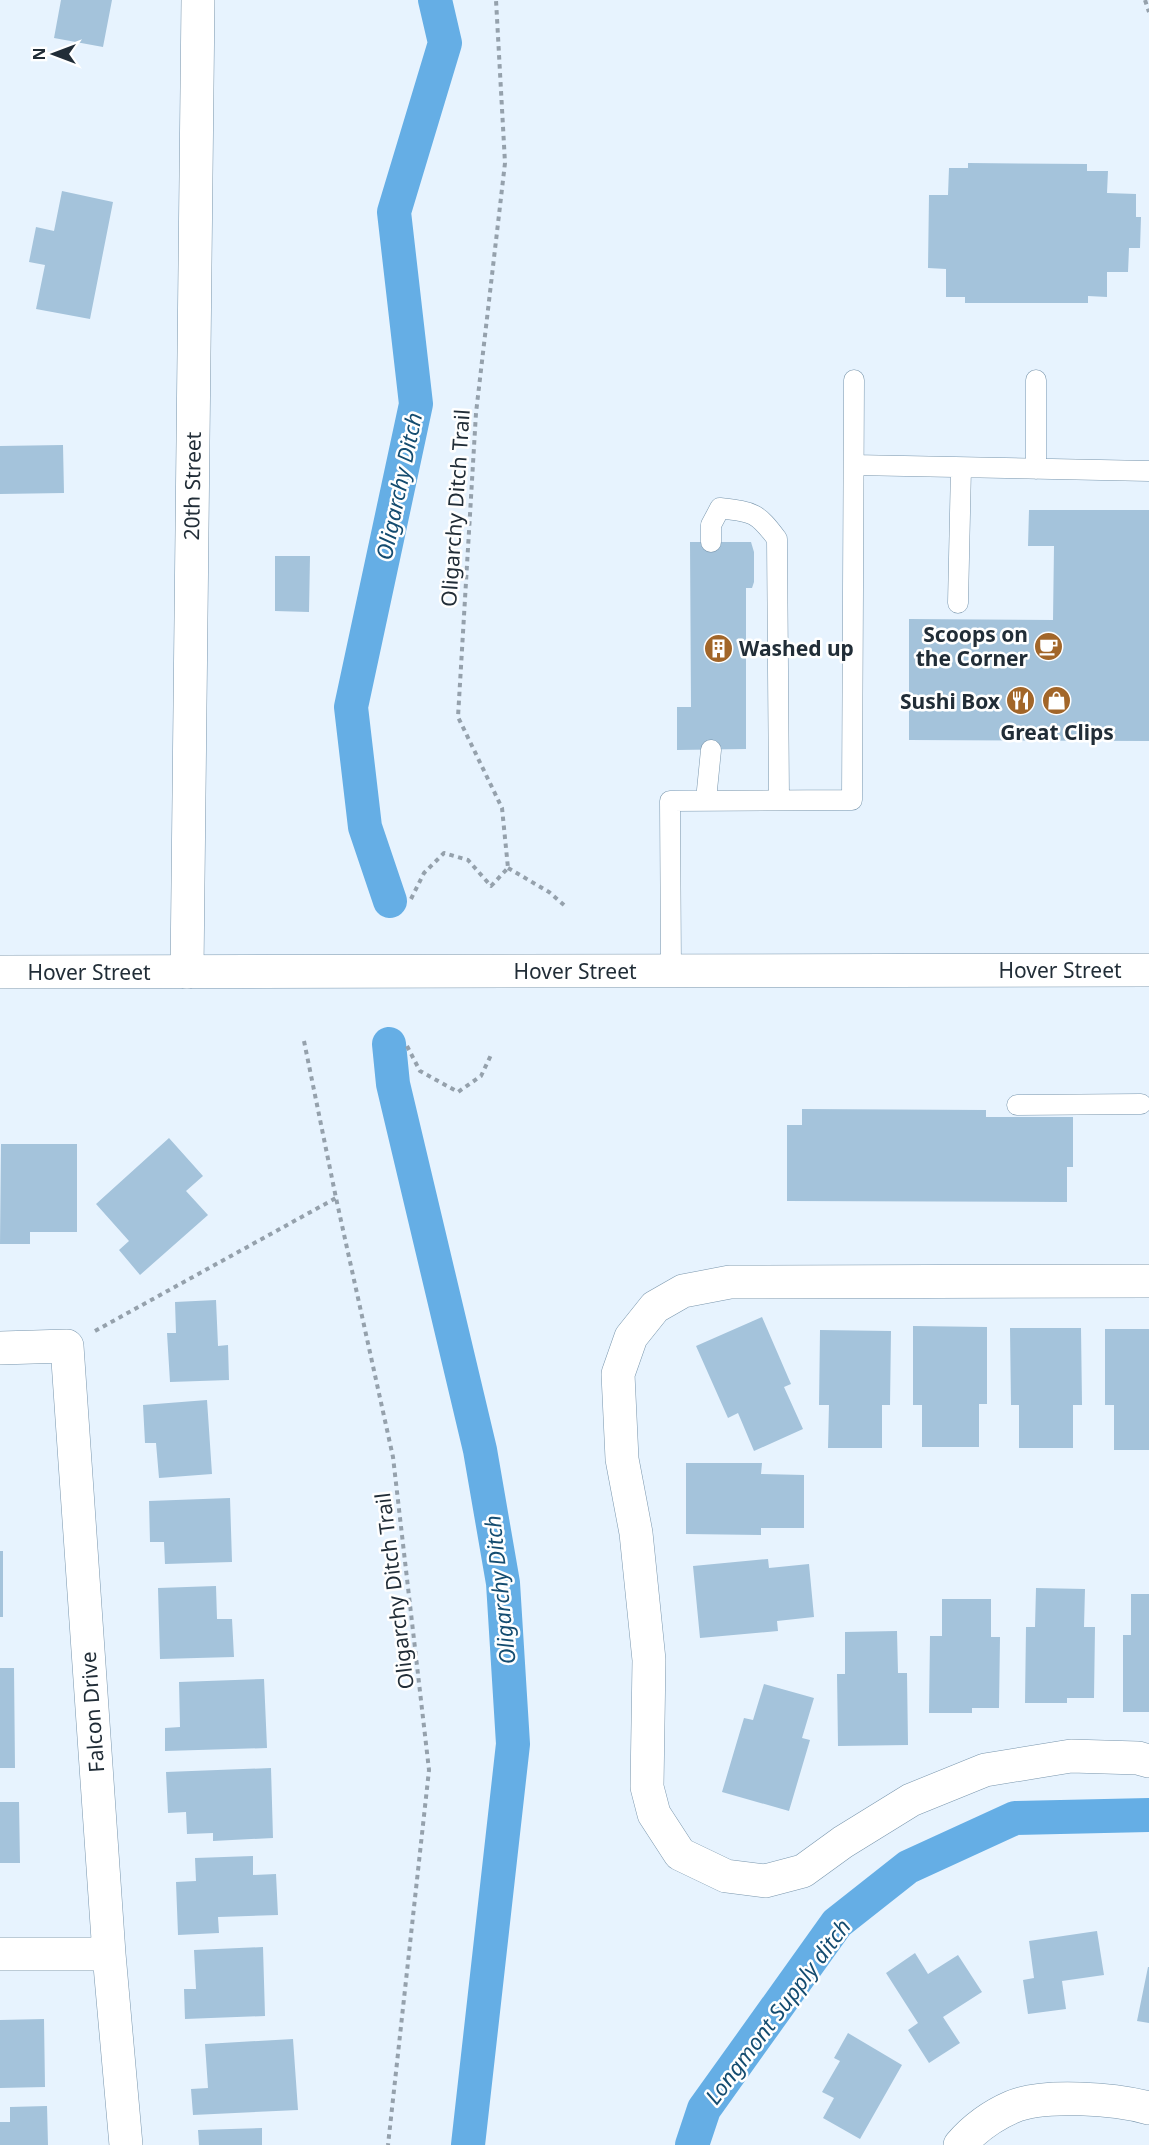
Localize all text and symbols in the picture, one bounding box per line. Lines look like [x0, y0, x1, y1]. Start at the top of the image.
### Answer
north arrow [24, 24, 84, 84]
text: N [28, 47, 50, 61]
street label: Oligarchy Ditch Trail [434, 408, 476, 608]
water label: Oligarchy Ditch [368, 410, 428, 562]
street label: 20th Street [177, 431, 207, 541]
place label: Scoops on the Corner [916, 620, 1029, 672]
cafe icon: Scoops on the Corner [1033, 630, 1065, 662]
building icon: Washed up [702, 632, 734, 664]
place label: Washed up [739, 634, 854, 662]
restaurant icon: Sushi Box [1005, 685, 1037, 717]
shop icon: Great Clips [1041, 685, 1073, 717]
place label: Sushi Box [900, 687, 1001, 715]
place label: Great Clips [1000, 718, 1114, 746]
street label: Hover Street [998, 956, 1122, 984]
street label: Hover Street [513, 957, 637, 985]
street label: Hover Street [27, 958, 151, 986]
street label: Oligarchy Ditch Trail [368, 1491, 420, 1691]
water label: Oligarchy Ditch [476, 1514, 522, 1666]
street label: Falcon Drive [74, 1651, 110, 1773]
water label: Longmont Supply ditch [697, 1912, 857, 2110]

